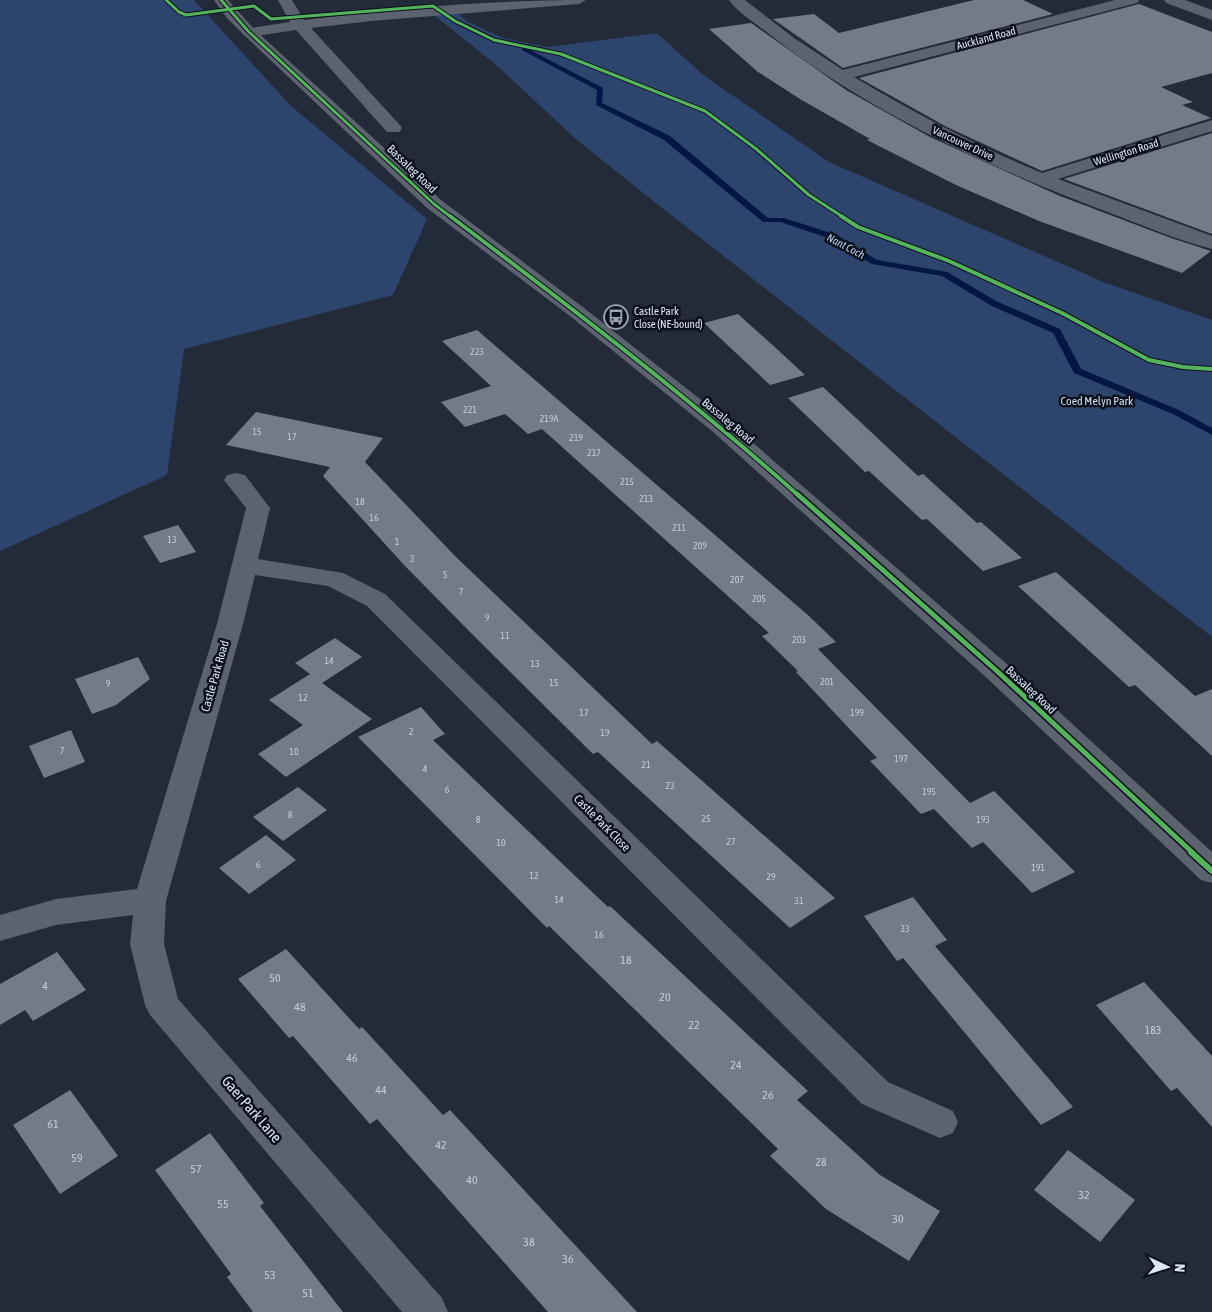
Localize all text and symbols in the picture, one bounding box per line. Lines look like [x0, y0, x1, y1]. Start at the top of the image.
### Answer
street label: Auckland Road [955, 24, 1017, 52]
street label: Vancouver Drive [931, 124, 995, 162]
street label: Wellington Road [1092, 136, 1160, 168]
street label: Bassaleg Road [384, 142, 440, 196]
water label: Nant Coch [825, 231, 868, 261]
bus stop icon: Castle Park Close (NE-bound) [603, 304, 629, 330]
place label: Castle Park Close (NE-bound) [634, 305, 703, 330]
house number: 223 [470, 346, 484, 357]
park label: Coed Melyn Park [1061, 394, 1134, 408]
street label: Bassaleg Road [699, 395, 757, 447]
house number: 221 [463, 404, 477, 415]
house number: 219A [540, 413, 559, 424]
house number: 15 [252, 426, 262, 437]
house number: 17 [287, 431, 297, 442]
house number: 219 [569, 432, 583, 443]
house number: 217 [587, 447, 601, 458]
house number: 215 [620, 476, 634, 487]
house number: 213 [639, 493, 653, 504]
house number: 18 [355, 496, 365, 507]
house number: 16 [369, 512, 379, 523]
house number: 211 [672, 522, 686, 533]
house number: 13 [167, 534, 177, 545]
house number: 1 [395, 536, 400, 547]
house number: 209 [693, 540, 707, 551]
house number: 3 [410, 553, 415, 564]
house number: 5 [443, 569, 448, 580]
house number: 207 [730, 574, 744, 585]
house number: 7 [459, 586, 464, 597]
house number: 205 [752, 593, 766, 604]
house number: 9 [485, 612, 490, 623]
house number: 11 [500, 630, 510, 641]
house number: 203 [792, 634, 806, 645]
street label: Castle Park Road [198, 639, 232, 713]
house number: 14 [324, 655, 334, 666]
house number: 13 [530, 658, 540, 669]
street label: Bassaleg Road [1003, 663, 1059, 717]
house number: 201 [820, 676, 834, 687]
house number: 15 [549, 677, 559, 688]
house number: 9 [106, 678, 111, 689]
house number: 12 [298, 692, 308, 703]
house number: 17 [579, 707, 589, 718]
house number: 199 [850, 707, 864, 718]
house number: 2 [409, 726, 414, 737]
house number: 19 [600, 727, 610, 738]
house number: 7 [60, 745, 65, 756]
house number: 10 [289, 746, 299, 757]
house number: 197 [894, 753, 908, 764]
house number: 21 [641, 759, 651, 770]
house number: 4 [423, 763, 428, 774]
house number: 23 [665, 780, 675, 791]
house number: 6 [445, 784, 450, 795]
house number: 195 [922, 786, 936, 797]
street label: Castle Park Close [571, 792, 633, 854]
house number: 8 [288, 809, 293, 820]
house number: 25 [701, 813, 711, 824]
house number: 8 [476, 814, 481, 825]
house number: 193 [976, 814, 990, 825]
house number: 27 [726, 836, 736, 847]
house number: 10 [496, 837, 506, 848]
house number: 6 [256, 859, 261, 870]
house number: 191 [1031, 862, 1045, 873]
house number: 12 [529, 870, 539, 881]
house number: 29 [766, 871, 776, 882]
house number: 14 [554, 894, 564, 905]
house number: 31 [794, 895, 804, 906]
house number: 33 [900, 923, 910, 934]
house number: 16 [594, 929, 604, 940]
house number: 18 [620, 953, 632, 967]
house number: 50 [269, 971, 281, 985]
house number: 4 [42, 979, 48, 993]
house number: 20 [659, 990, 671, 1004]
house number: 48 [294, 1000, 306, 1014]
house number: 22 [688, 1018, 700, 1032]
house number: 183 [1145, 1023, 1161, 1037]
house number: 46 [346, 1051, 358, 1065]
house number: 24 [730, 1058, 742, 1072]
street label: Gaer Park Lane [219, 1072, 285, 1146]
house number: 44 [375, 1083, 387, 1097]
house number: 26 [762, 1088, 774, 1102]
house number: 61 [47, 1117, 59, 1131]
house number: 42 [435, 1138, 447, 1152]
house number: 59 [71, 1151, 83, 1165]
house number: 28 [815, 1155, 827, 1169]
house number: 57 [190, 1162, 202, 1176]
house number: 40 [466, 1173, 478, 1187]
house number: 32 [1078, 1188, 1090, 1202]
house number: 55 [217, 1197, 229, 1211]
house number: 30 [892, 1212, 904, 1226]
house number: 38 [523, 1235, 535, 1249]
north arrow [1142, 1242, 1192, 1292]
house number: 36 [562, 1252, 574, 1266]
text: N [1172, 1263, 1188, 1273]
house number: 53 [264, 1268, 276, 1282]
house number: 51 [302, 1286, 314, 1300]

